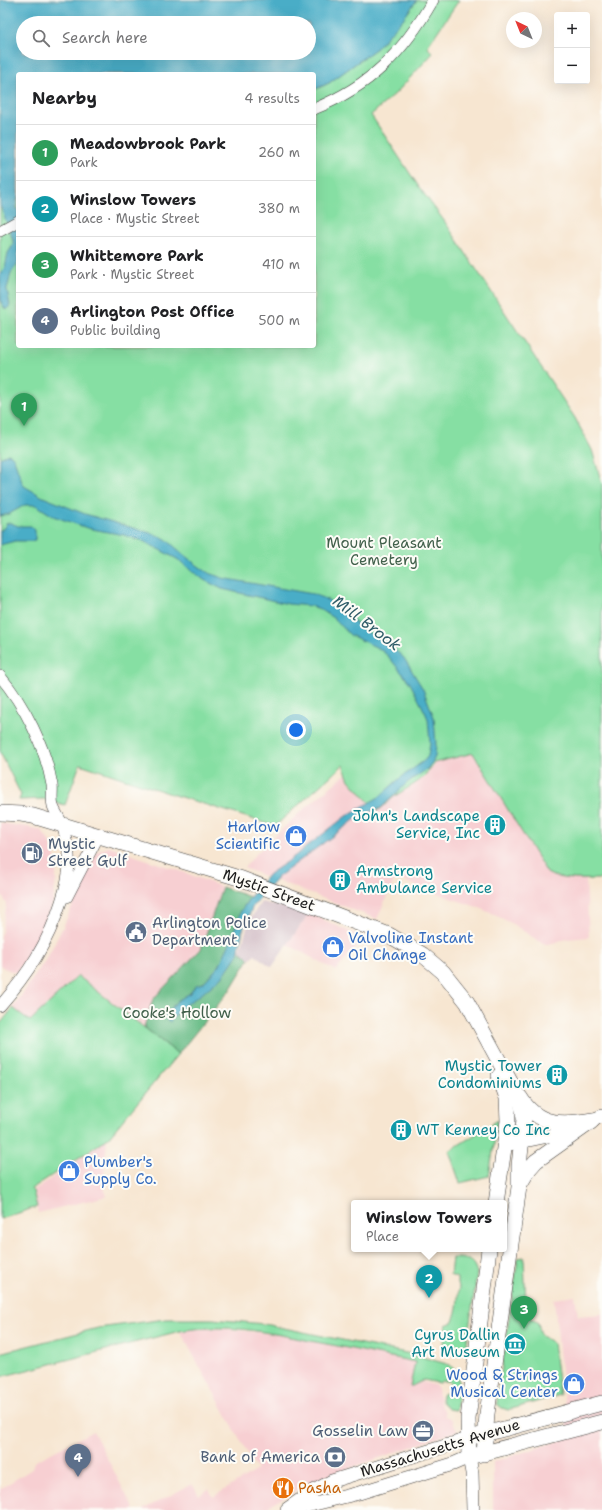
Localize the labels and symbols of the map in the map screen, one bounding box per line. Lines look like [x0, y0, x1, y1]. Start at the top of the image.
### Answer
north arrow [506, 12, 542, 48]
pin: 1 [11, 393, 37, 426]
park label: Mount Pleasant Cemetery [326, 533, 442, 570]
water label: Mill Brook [329, 590, 405, 656]
your location [286, 720, 306, 740]
place label: John's Landscape Service, Inc [352, 806, 480, 843]
building icon: John's Landscape Service, Inc [482, 812, 508, 838]
place label: Harlow Scientific [216, 817, 280, 854]
shop icon: Harlow Scientific [283, 823, 309, 849]
place label: Mystic Street Gulf [48, 834, 128, 871]
fuel station icon: Mystic Street Gulf [19, 840, 45, 866]
place label: Armstrong Ambulance Service [356, 861, 492, 898]
street label: Mystic Street [220, 864, 318, 916]
building icon: Armstrong Ambulance Service [327, 867, 353, 893]
place label: Arlington Police Department [152, 913, 267, 950]
public building icon: Arlington Police Department [123, 919, 149, 945]
place label: Valvoline Instant Oil Change [348, 928, 474, 965]
shop icon: Valvoline Instant Oil Change [320, 934, 346, 960]
park label: Cooke's Hollow [123, 1003, 231, 1023]
place label: Mystic Tower Condominiums [438, 1056, 542, 1093]
building icon: Mystic Tower Condominiums [544, 1062, 570, 1088]
building icon: WT Kenney Co Inc [388, 1117, 414, 1143]
place label: WT Kenney Co Inc [416, 1120, 550, 1140]
place label: Plumber's Supply Co. [84, 1152, 157, 1189]
shop icon: Plumber's Supply Co. [56, 1158, 82, 1184]
pin: 2 [416, 1265, 442, 1298]
pin: 3 [511, 1296, 537, 1329]
place label: Cyrus Dallin Art Museum [411, 1325, 500, 1362]
museum icon: Cyrus Dallin Art Museum [502, 1331, 528, 1357]
place label: Wood & Strings Musical Center [446, 1365, 558, 1402]
shop icon: Wood & Strings Musical Center [561, 1371, 587, 1397]
street label: Massachusetts Avenue [358, 1414, 522, 1482]
office icon: Gosselin Law [410, 1418, 436, 1444]
place label: Gosselin Law [312, 1421, 408, 1441]
pin: 4 [65, 1444, 91, 1477]
bank icon: Bank of America [322, 1444, 348, 1470]
place label: Bank of America [200, 1447, 321, 1467]
restaurant icon: Pasha [270, 1475, 296, 1501]
place label: Pasha [298, 1478, 342, 1498]

